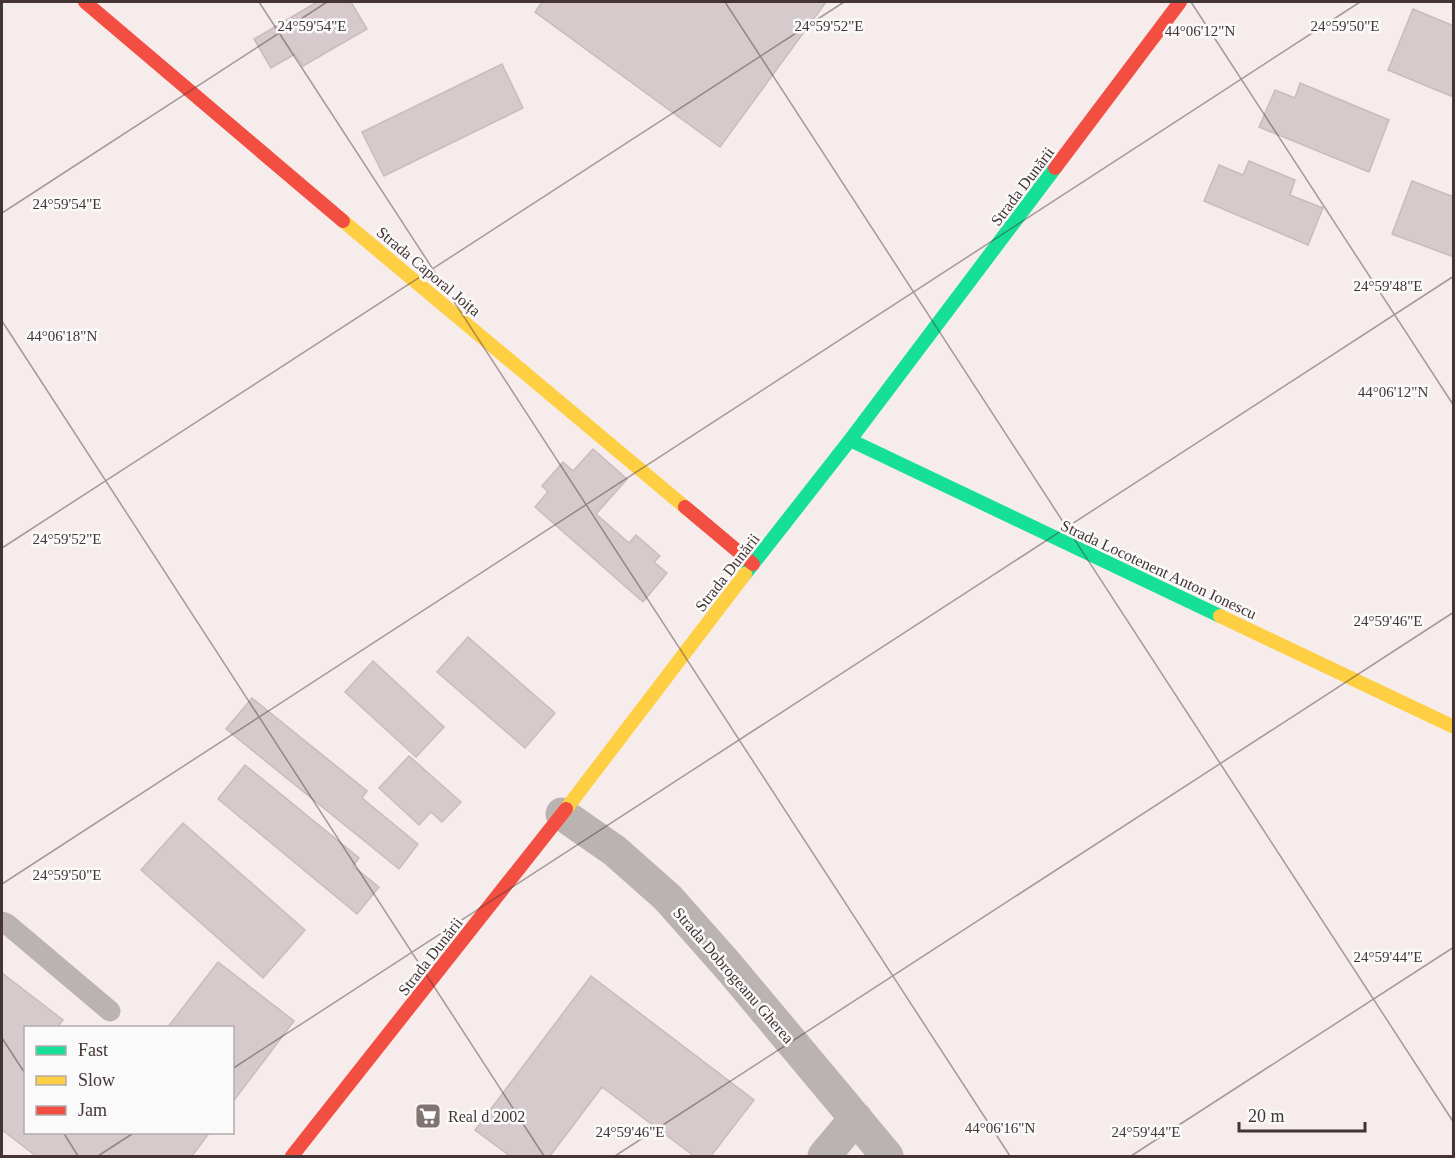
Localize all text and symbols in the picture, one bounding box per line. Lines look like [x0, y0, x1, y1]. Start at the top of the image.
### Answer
text: 24°59'54"E [278, 18, 347, 34]
text: 24°59'52"E [795, 18, 864, 34]
text: 24°59'50"E [1311, 18, 1380, 34]
text: 44°06'12"N [1165, 23, 1235, 39]
street label: Strada Dunării [987, 143, 1058, 229]
text: 24°59'54"E [33, 196, 102, 212]
street label: Strada Caporal Joița [373, 223, 484, 320]
text: 24°59'48"E [1354, 278, 1423, 294]
text: 44°06'18"N [27, 328, 97, 344]
text: 44°06'12"N [1358, 384, 1428, 400]
street label: Strada Locotenent Anton Ionescu [1058, 517, 1259, 622]
street label: Strada Dunării [692, 530, 763, 614]
text: 24°59'52"E [33, 531, 102, 547]
text: 24°59'46"E [1354, 613, 1423, 629]
text: 24°59'50"E [33, 867, 102, 883]
street label: Strada Dobrogeanu Gherea [669, 904, 797, 1047]
street label: Strada Dunării [395, 914, 466, 998]
text: 24°59'44"E [1354, 949, 1423, 965]
legend [24, 1026, 234, 1134]
text: Fast [78, 1040, 108, 1060]
text: Slow [78, 1070, 115, 1090]
scale bar [1239, 1095, 1365, 1133]
text: Jam [78, 1100, 107, 1120]
supermarket icon: Real d 2002 [413, 1101, 443, 1131]
text: 20 m [1248, 1106, 1285, 1126]
place label: Real d 2002 [448, 1108, 525, 1125]
text: 44°06'16"N [965, 1120, 1035, 1136]
text: 24°59'46"E [596, 1124, 665, 1140]
text: 24°59'44"E [1112, 1124, 1181, 1140]

